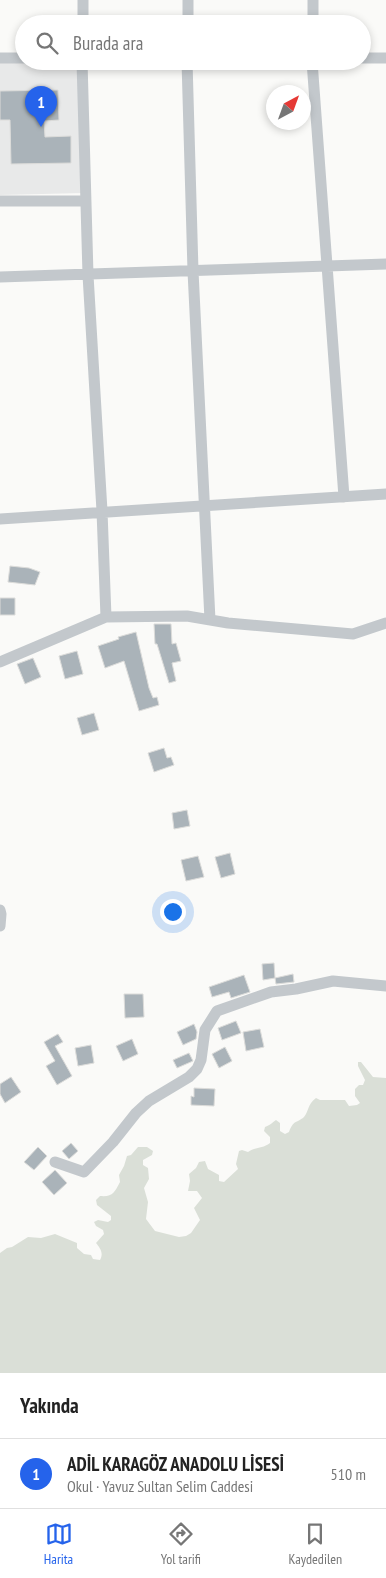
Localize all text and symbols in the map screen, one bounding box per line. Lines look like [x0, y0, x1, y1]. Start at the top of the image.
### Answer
search box [15, 15, 371, 70]
icon: search [33, 29, 61, 57]
text: Burada ara [73, 31, 143, 55]
north arrow [266, 85, 311, 130]
pin: 1 [25, 86, 57, 127]
your location [160, 899, 186, 925]
text: Yakında [20, 1392, 79, 1419]
text: ADİL KARAGÖZ ANADOLU LİSESİ [67, 1452, 284, 1476]
text: 1 [32, 1464, 40, 1484]
text: 510 m [331, 1464, 366, 1484]
text: Okul · Yavuz Sultan Selim Caddesi [67, 1476, 253, 1496]
tab: Harita [44, 1520, 73, 1568]
tab: Yol tarifi [161, 1520, 201, 1568]
tab: Kaydedilen [289, 1520, 342, 1568]

